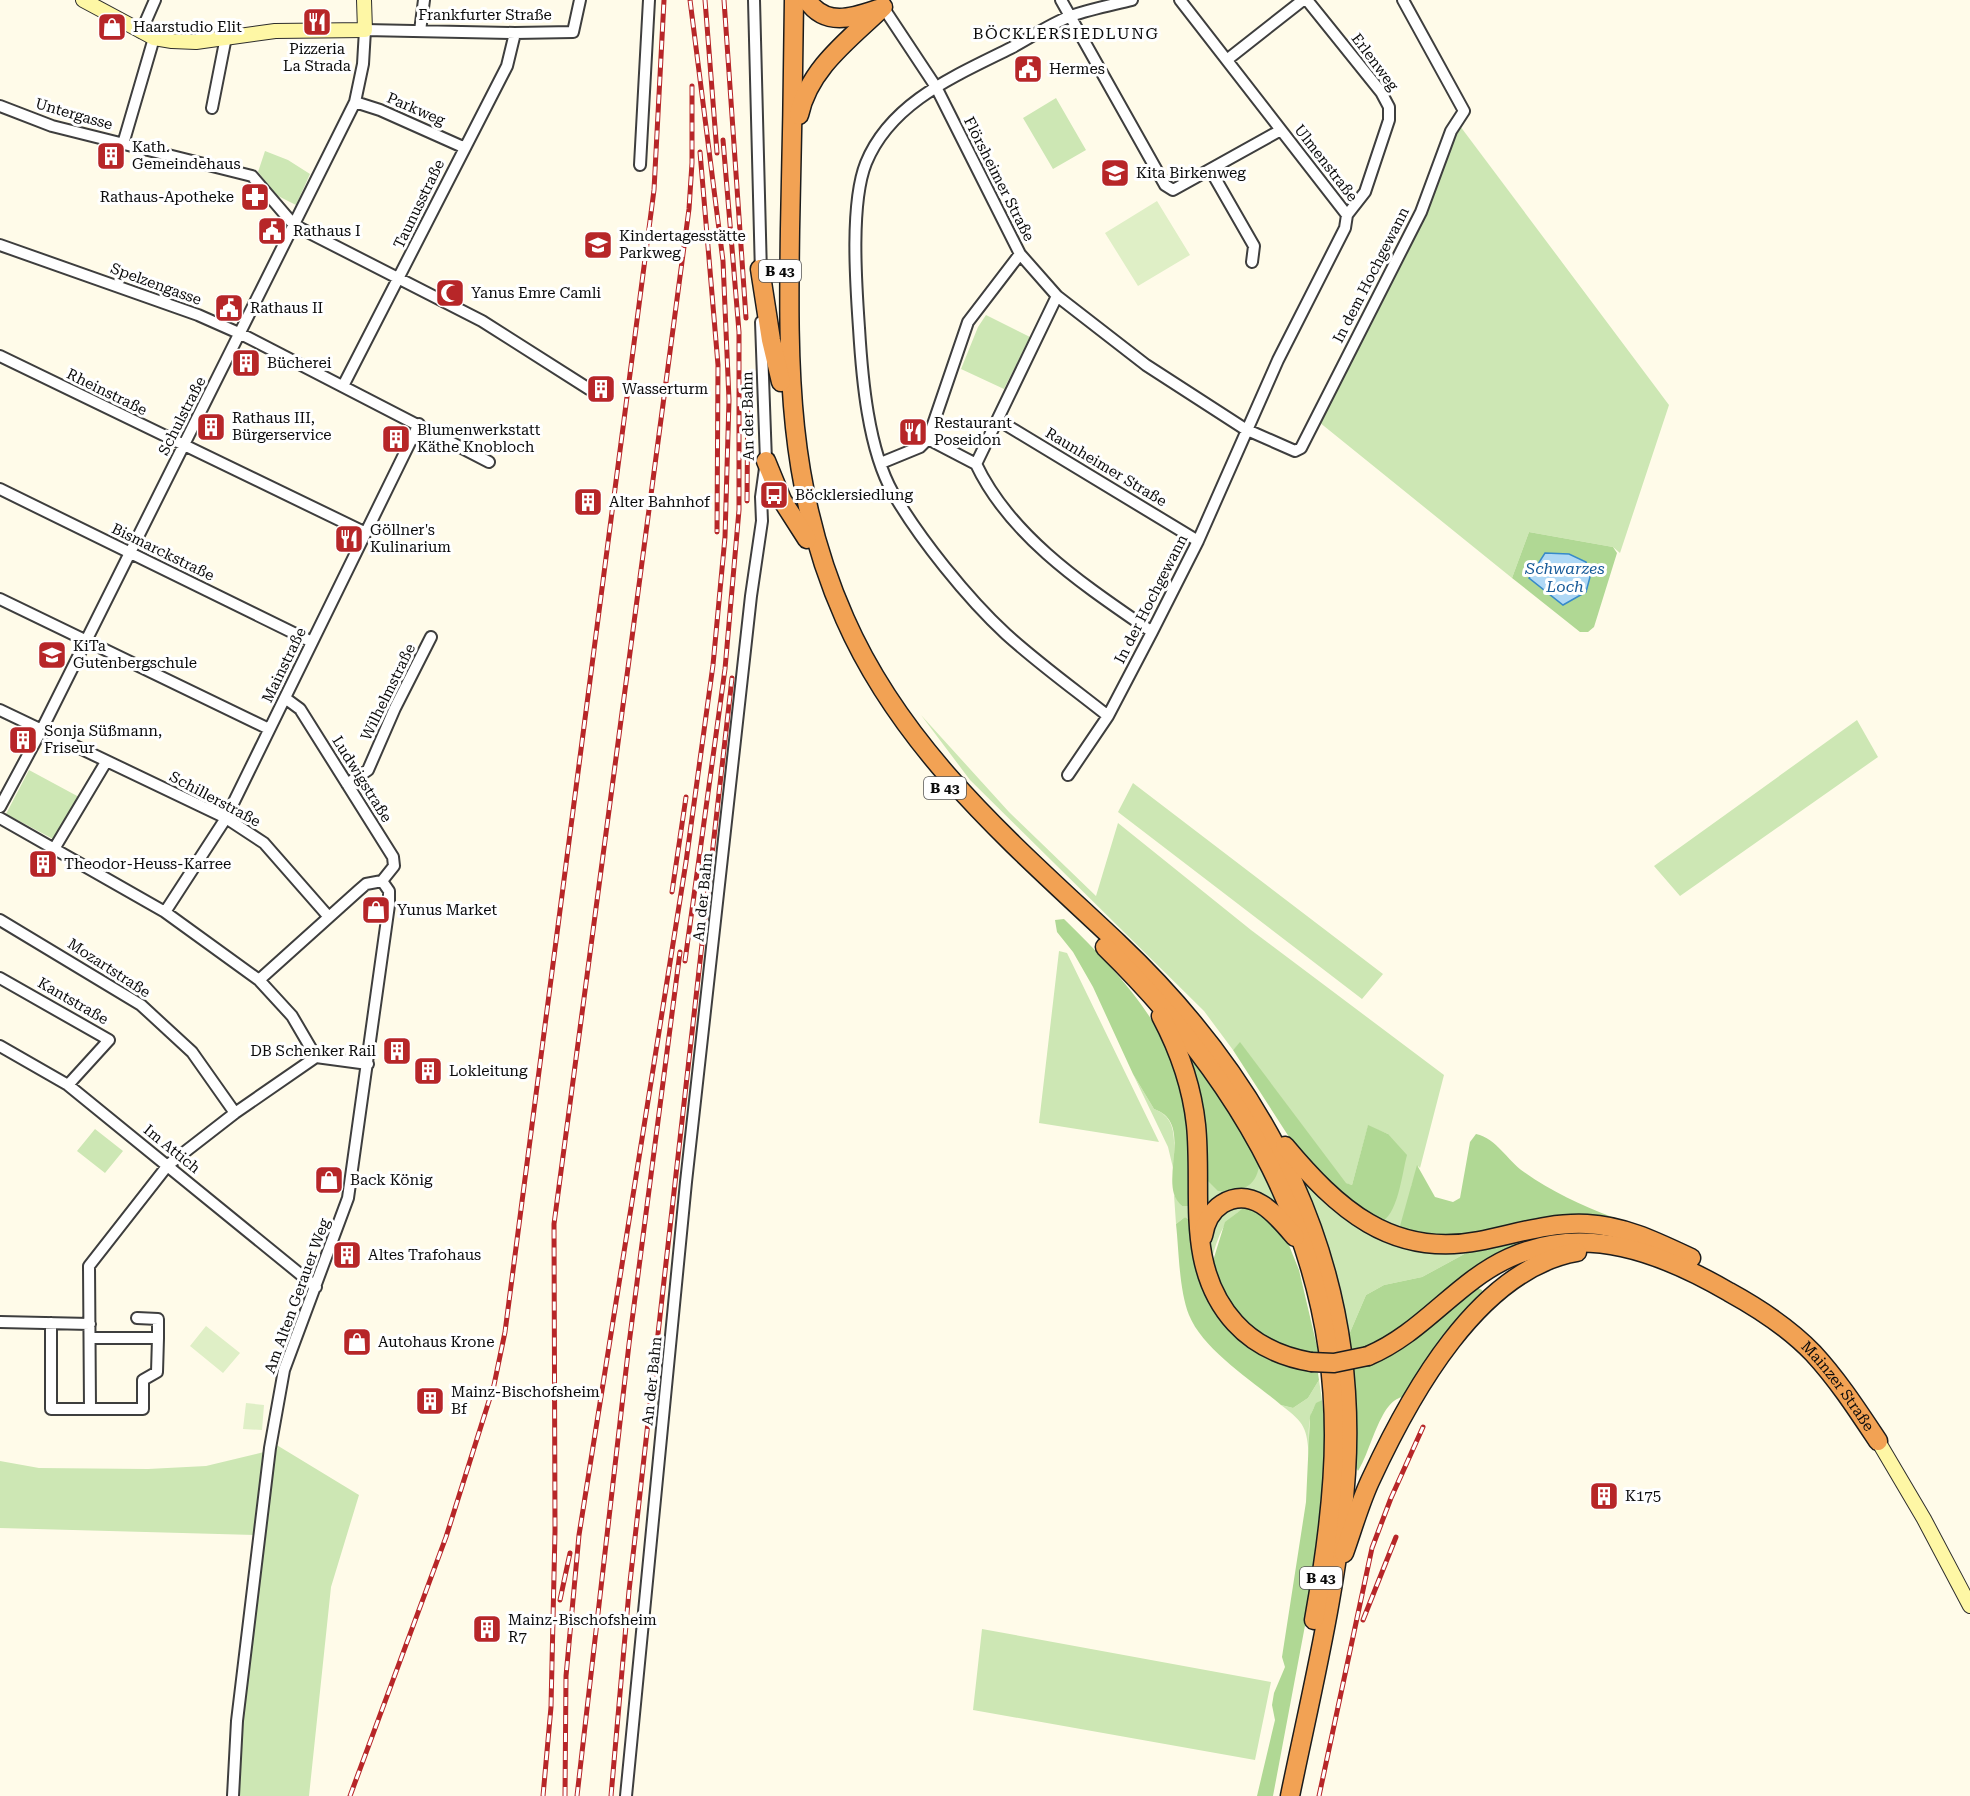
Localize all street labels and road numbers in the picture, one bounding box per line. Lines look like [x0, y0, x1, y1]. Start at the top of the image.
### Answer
street label: Frankfurter Straße [418, 6, 552, 24]
street label: Erlenweg [1348, 30, 1403, 95]
street label: Parkweg [384, 89, 448, 130]
street label: Untergasse [33, 94, 115, 134]
street label: Flörsheimer Straße [960, 114, 1038, 244]
street label: Ulmenstraße [1290, 121, 1362, 205]
street label: Taunusstraße [390, 157, 448, 251]
street label: In dem Hochgewann [1329, 204, 1413, 346]
street label: Spelzengasse [108, 259, 204, 309]
road number: B 43 [759, 260, 801, 282]
street label: Rheinstraße [64, 365, 150, 419]
street label: An der Bahn [738, 371, 758, 461]
street label: Schulstraße [154, 374, 210, 458]
street label: Raunheimer Straße [1042, 424, 1170, 510]
street label: Bismarckstraße [109, 519, 217, 585]
street label: In der Hochgewann [1111, 531, 1191, 667]
street label: Mainstraße [258, 625, 310, 705]
street label: Wilhelmstraße [357, 641, 419, 743]
street label: Ludwigstraße [328, 733, 396, 825]
street label: Schillerstraße [166, 767, 264, 831]
road number: B 43 [924, 777, 966, 799]
street label: An der Bahn [689, 851, 717, 942]
street label: Mozartstraße [64, 935, 154, 1001]
street label: Kantstraße [34, 974, 112, 1028]
street label: Im Attich [140, 1121, 204, 1177]
street label: Am Alten Gerauer Weg [261, 1216, 334, 1376]
street label: An der Bahn [638, 1335, 666, 1426]
street label: Mainzer Straße [1798, 1337, 1878, 1435]
road number: B 43 [1300, 1567, 1342, 1589]

